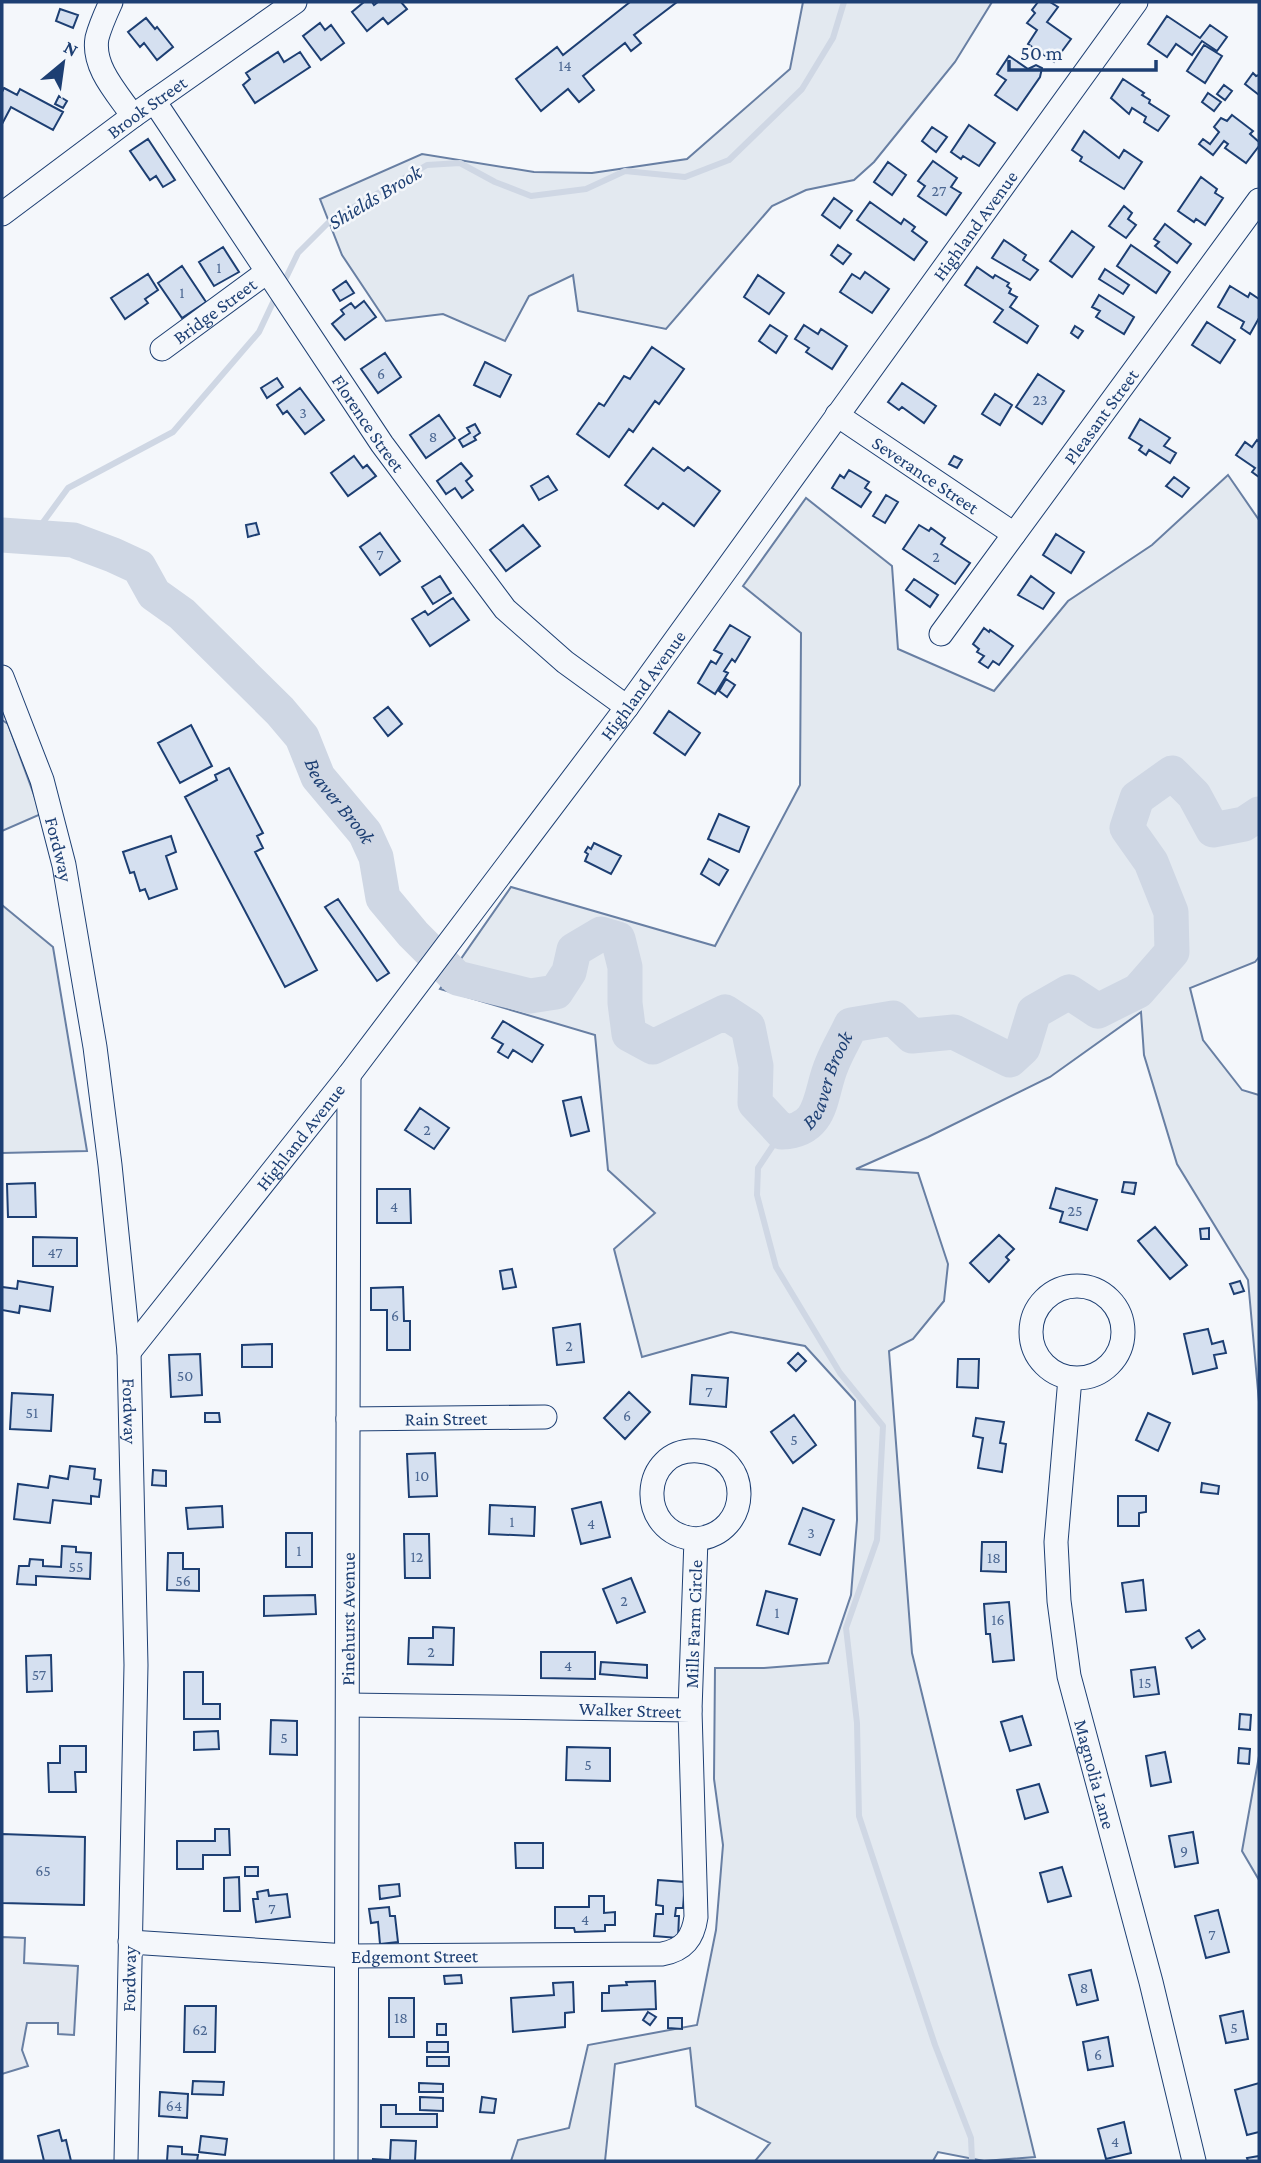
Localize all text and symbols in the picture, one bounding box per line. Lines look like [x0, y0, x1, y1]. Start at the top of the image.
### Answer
north arrow [28, 28, 98, 98]
scale bar [1009, 28, 1156, 72]
text: N [60, 36, 82, 61]
text: 50 m [1020, 41, 1063, 65]
house number: 14 [558, 57, 572, 74]
street label: Brook Street [103, 71, 191, 142]
water label: Shields Brook [324, 159, 427, 234]
street label: Highland Avenue [928, 166, 1021, 284]
house number: 27 [932, 182, 947, 199]
house number: 1 [216, 259, 222, 276]
street label: Bridge Street [169, 273, 261, 348]
house number: 1 [179, 284, 185, 301]
street label: Pleasant Street [1059, 364, 1143, 468]
house number: 6 [377, 365, 385, 382]
street label: Florence Street [328, 370, 410, 476]
house number: 23 [1032, 391, 1048, 408]
house number: 3 [299, 404, 307, 421]
house number: 8 [429, 428, 437, 445]
street label: Severance Street [869, 431, 984, 518]
house number: 7 [376, 546, 384, 563]
house number: 2 [932, 548, 940, 565]
street label: Highland Avenue [596, 626, 690, 744]
water label: Beaver Brook [300, 755, 381, 848]
street label: Fordway [41, 815, 77, 884]
water label: Beaver Brook [797, 1027, 858, 1134]
street label: Highland Avenue [251, 1079, 349, 1194]
house number: 2 [423, 1121, 431, 1138]
house number: 4 [390, 1198, 398, 1215]
house number: 25 [1067, 1202, 1083, 1219]
house number: 47 [47, 1244, 63, 1261]
house number: 6 [391, 1307, 399, 1324]
house number: 2 [565, 1337, 573, 1354]
house number: 50 [177, 1367, 193, 1384]
street label: Fordway [119, 1378, 142, 1445]
house number: 7 [705, 1383, 713, 1400]
house number: 51 [26, 1404, 38, 1421]
street label: Rain Street [405, 1407, 488, 1429]
house number: 6 [623, 1407, 631, 1424]
house number: 5 [790, 1431, 798, 1448]
house number: 10 [415, 1467, 429, 1484]
house number: 1 [509, 1513, 515, 1530]
house number: 4 [587, 1515, 595, 1532]
house number: 3 [807, 1524, 815, 1541]
house number: 1 [296, 1542, 302, 1559]
house number: 12 [411, 1548, 424, 1565]
house number: 18 [987, 1549, 1001, 1566]
street label: Pinehurst Avenue [337, 1552, 358, 1686]
house number: 55 [69, 1558, 83, 1575]
street label: Mills Farm Circle [680, 1559, 706, 1689]
house number: 56 [175, 1572, 191, 1589]
house number: 2 [620, 1592, 628, 1609]
house number: 1 [774, 1604, 780, 1621]
house number: 16 [991, 1611, 1005, 1628]
house number: 2 [427, 1643, 435, 1660]
house number: 4 [564, 1657, 572, 1674]
house number: 57 [32, 1666, 47, 1683]
house number: 15 [1139, 1674, 1151, 1691]
street label: Walker Street [578, 1698, 682, 1722]
street label: Magnolia Lane [1071, 1717, 1120, 1831]
house number: 5 [280, 1729, 288, 1746]
house number: 5 [584, 1756, 592, 1773]
house number: 9 [1180, 1842, 1188, 1859]
house number: 65 [35, 1862, 51, 1879]
house number: 7 [268, 1900, 276, 1917]
house number: 4 [581, 1911, 589, 1928]
house number: 7 [1208, 1926, 1216, 1943]
street label: Edgemont Street [351, 1945, 479, 1966]
street label: Fordway [118, 1946, 140, 2012]
house number: 8 [1080, 1979, 1088, 1996]
house number: 18 [394, 2009, 408, 2026]
house number: 5 [1230, 2019, 1238, 2036]
house number: 62 [192, 2021, 208, 2038]
house number: 6 [1094, 2046, 1102, 2063]
house number: 64 [166, 2097, 182, 2114]
house number: 4 [1111, 2133, 1119, 2150]

